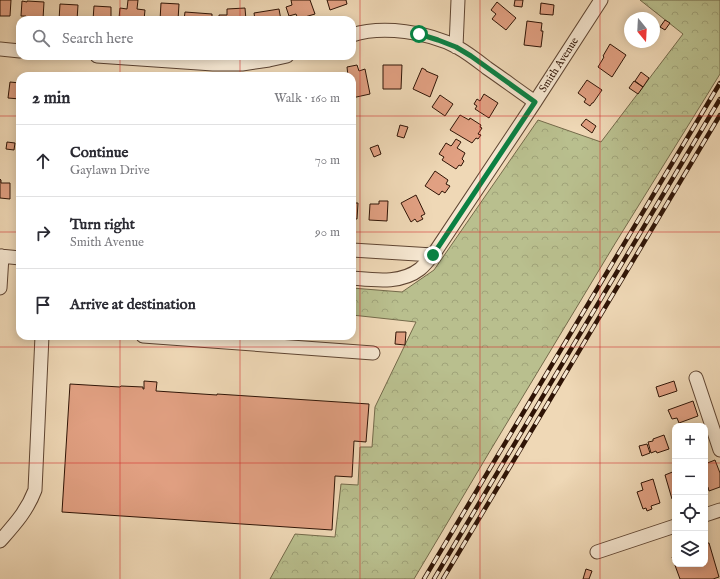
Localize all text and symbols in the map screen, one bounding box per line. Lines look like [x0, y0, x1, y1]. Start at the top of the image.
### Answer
north arrow [624, 12, 660, 48]
search box [16, 16, 356, 60]
route start [410, 25, 428, 43]
icon: search [30, 27, 52, 49]
text: Search here [62, 29, 133, 48]
street label: Smith Avenue [536, 35, 582, 95]
text: 2 min [32, 88, 70, 109]
text: Walk · 160 m [274, 90, 340, 107]
text: Continue [70, 143, 128, 162]
icon: ahead [32, 150, 54, 172]
text: 70 m [315, 152, 340, 169]
text: Gaylawn Drive [70, 162, 150, 179]
text: Turn right [70, 215, 135, 234]
icon: right [32, 222, 54, 244]
text: 90 m [315, 224, 340, 241]
text: Smith Avenue [70, 234, 144, 251]
route end [424, 246, 442, 264]
icon: arrive [32, 294, 54, 316]
text: Arrive at destination [70, 295, 196, 314]
map controls [672, 423, 708, 567]
button: + [672, 423, 708, 459]
button: − [672, 459, 708, 495]
button: locate [672, 495, 708, 531]
button: layers [672, 531, 708, 567]

